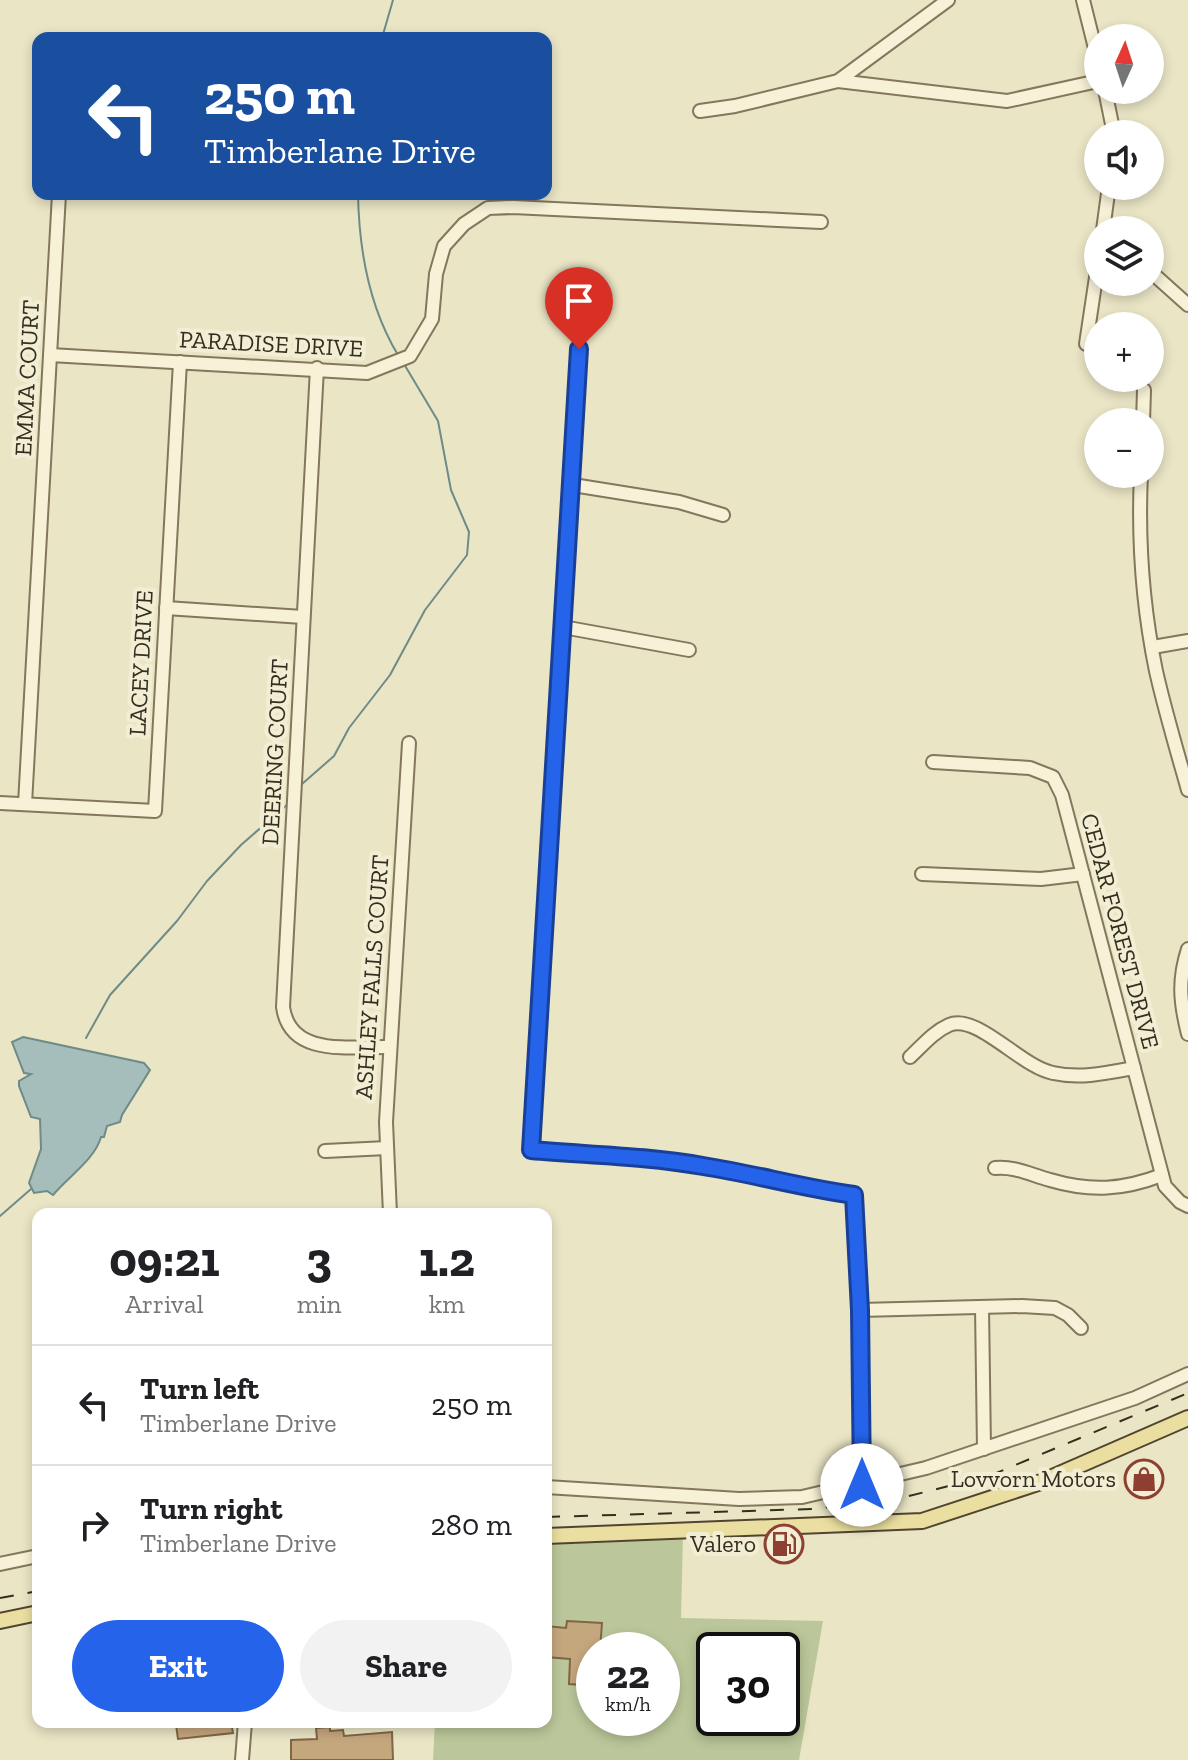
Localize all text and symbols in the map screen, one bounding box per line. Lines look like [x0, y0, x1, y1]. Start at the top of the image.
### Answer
north arrow [1084, 24, 1164, 104]
map controls [1084, 24, 1164, 488]
text: 250 m [204, 61, 355, 128]
icon: left [72, 64, 176, 168]
button: sound [1084, 120, 1164, 200]
text: Timberlane Drive [204, 129, 476, 172]
button: layers [1084, 216, 1164, 296]
pin [545, 267, 613, 349]
icon: arrive [557, 279, 601, 323]
street label: EMMA COURT [8, 299, 45, 457]
button: + [1084, 312, 1164, 392]
street label: PARADISE DRIVE [178, 324, 364, 363]
button: − [1084, 408, 1164, 488]
street label: LACEY DRIVE [122, 589, 159, 737]
street label: DEERING COURT [255, 658, 294, 846]
street label: CEDAR FOREST DRIVE [1075, 810, 1166, 1052]
street label: ASHLEY FALLS COURT [348, 854, 395, 1100]
text: 09:21 [109, 1231, 220, 1288]
text: 3 [306, 1231, 332, 1288]
text: 1.2 [419, 1231, 475, 1288]
text: Arrival [125, 1288, 204, 1320]
text: min [297, 1288, 341, 1320]
text: km [429, 1288, 465, 1320]
text: Turn left [140, 1371, 259, 1407]
icon: left [72, 1383, 116, 1427]
text: 250 m [431, 1387, 512, 1423]
text: Timberlane Drive [140, 1407, 336, 1439]
position arrow [820, 1443, 904, 1527]
shop icon: Lovvorn Motors [1123, 1458, 1165, 1500]
place label: Lovvorn Motors [951, 1464, 1116, 1493]
text: Turn right [140, 1491, 282, 1527]
icon: right [72, 1503, 116, 1547]
text: 280 m [430, 1507, 512, 1543]
fuel station icon: Valero [763, 1523, 805, 1565]
text: Timberlane Drive [140, 1527, 336, 1559]
place label: Valero [689, 1529, 756, 1558]
button: Exit [72, 1620, 284, 1712]
button: Share [300, 1620, 512, 1712]
speed limit sign: 30 [696, 1632, 800, 1736]
text: 22 [607, 1650, 649, 1698]
text: km/h [605, 1692, 651, 1716]

